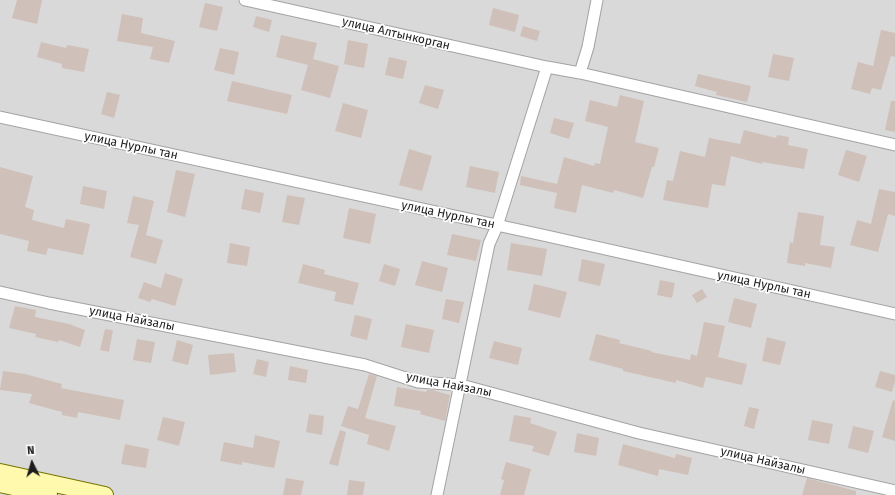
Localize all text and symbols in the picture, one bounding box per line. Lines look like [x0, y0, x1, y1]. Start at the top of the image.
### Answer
street label: улица Алтынкорган [341, 15, 451, 53]
street label: улица Нурлы тан [83, 129, 179, 163]
street label: улица Нурлы тан [400, 198, 496, 232]
street label: улица Нурлы тан [716, 268, 812, 302]
street label: улица Найзалы [88, 304, 176, 334]
street label: улица Найзалы [405, 370, 493, 400]
north arrow [12, 443, 52, 483]
text: N [27, 444, 35, 457]
street label: улица Найзалы [719, 444, 807, 478]

